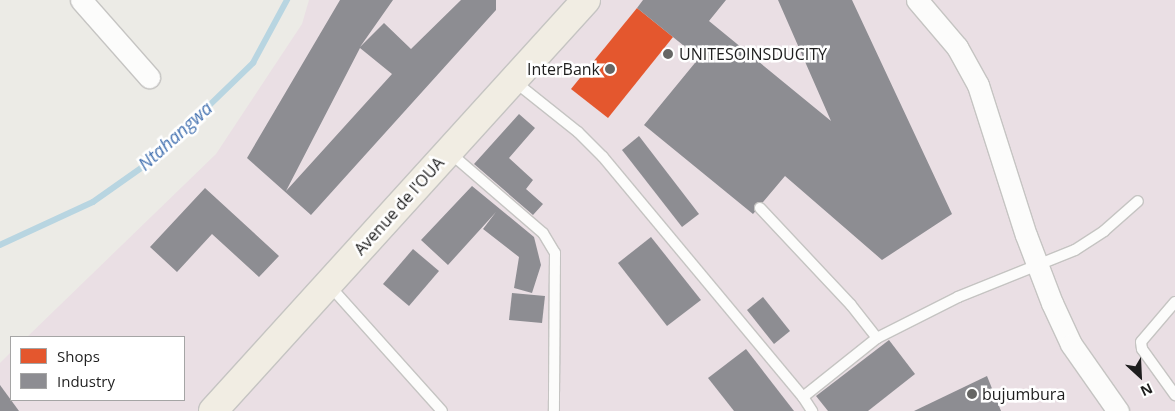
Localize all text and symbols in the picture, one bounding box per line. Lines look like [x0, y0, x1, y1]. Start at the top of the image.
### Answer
place label: UNITESOINSDUCITY [679, 44, 827, 64]
marker: UNITESOINSDUCITY [661, 47, 675, 61]
place label: InterBank [527, 59, 600, 79]
marker: InterBank [604, 63, 616, 75]
water label: Ntahangwa [134, 97, 216, 175]
street label: Avenue de l'OUA [350, 153, 448, 259]
legend [10, 336, 185, 401]
text: Shops [57, 346, 100, 366]
north arrow [1115, 351, 1165, 401]
text: Industry [57, 371, 115, 391]
text: N [1137, 379, 1156, 401]
place label: bujumbura [982, 384, 1065, 404]
marker: bujumbura [966, 388, 978, 400]

